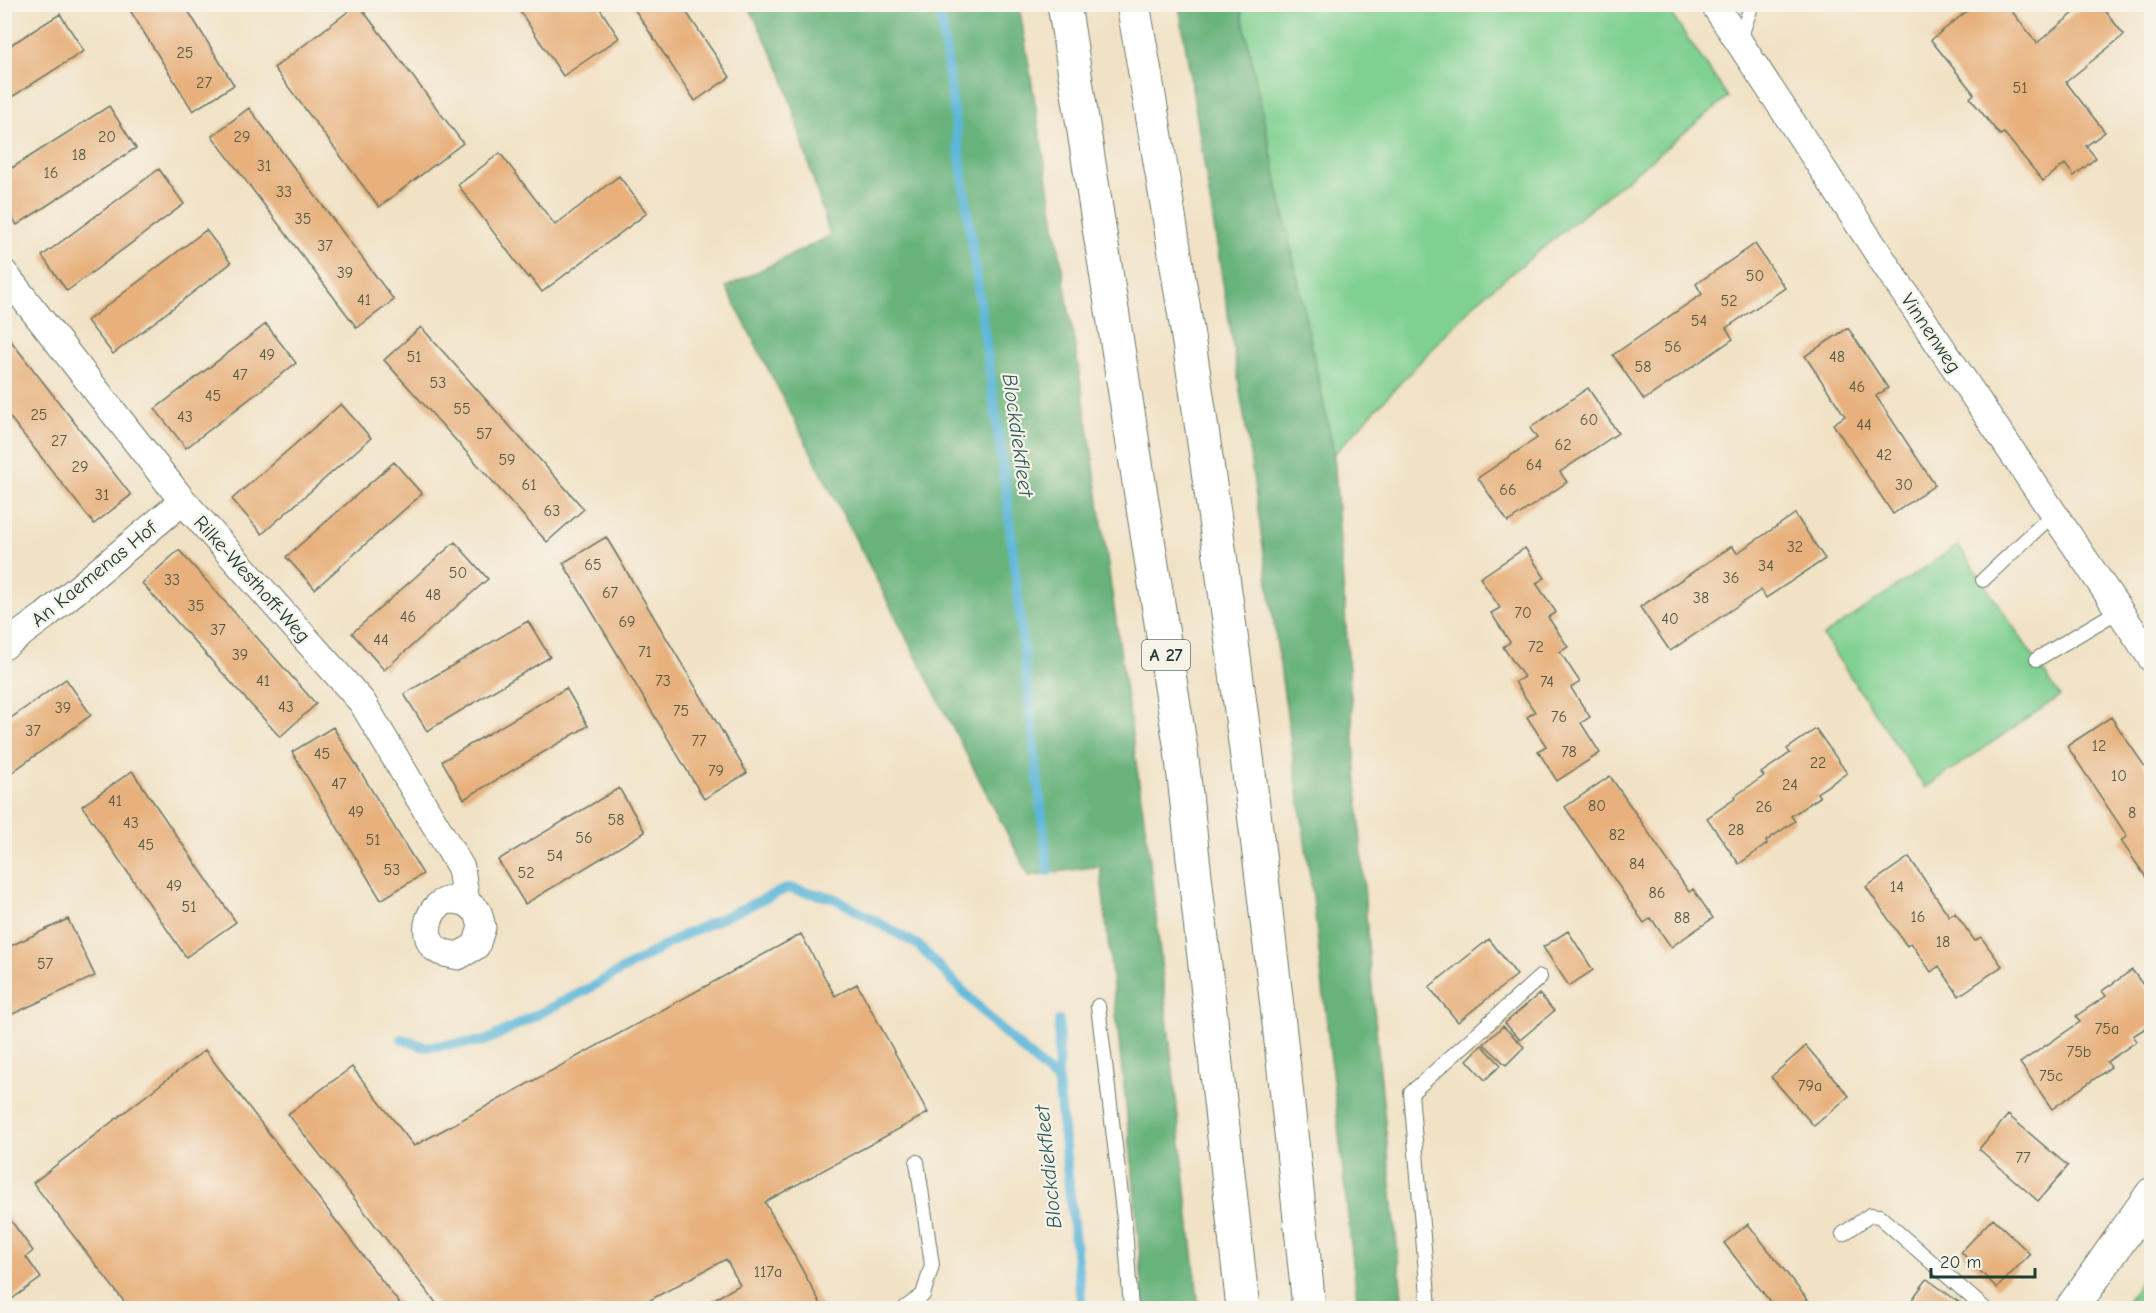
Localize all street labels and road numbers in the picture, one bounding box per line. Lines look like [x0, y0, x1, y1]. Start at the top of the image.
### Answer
street label: Vinnenweg [1896, 289, 1966, 377]
street label: Rilke-Westhoff-Weg [189, 511, 315, 647]
street label: An Kaemenas Hof [27, 516, 162, 632]
road number: A 27 [1142, 640, 1190, 670]

